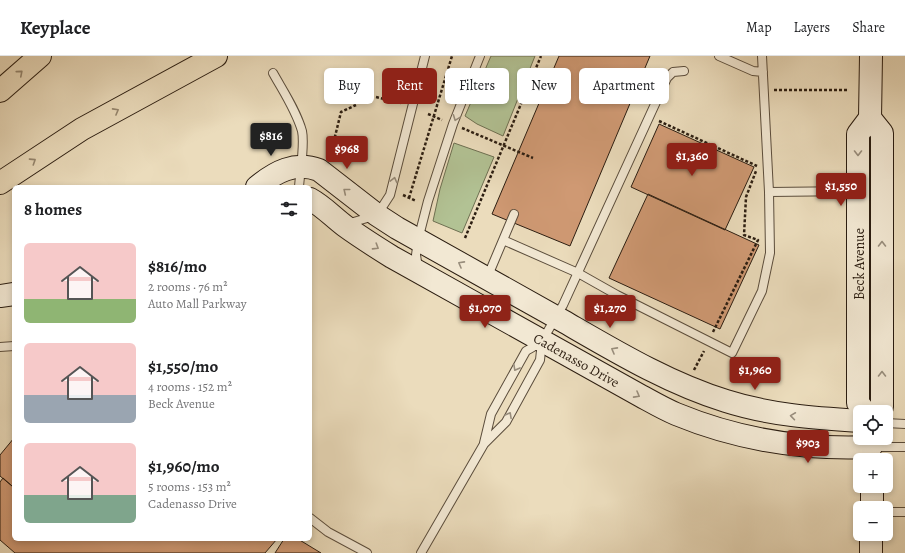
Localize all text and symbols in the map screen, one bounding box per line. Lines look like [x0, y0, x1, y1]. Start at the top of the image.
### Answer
text: Keyplace [20, 15, 90, 41]
text: Map [746, 18, 772, 37]
text: Layers [794, 18, 830, 37]
text: Share [852, 18, 885, 37]
chip: Buy [324, 68, 374, 104]
chip: Rent [382, 68, 437, 104]
chip: Filters [445, 68, 509, 104]
chip: New [517, 68, 571, 104]
chip: Apartment [579, 68, 669, 104]
one-way arrow [15, 71, 23, 78]
one-way arrow [112, 108, 120, 115]
one-way arrow [452, 115, 460, 122]
pin: $816 [247, 123, 295, 157]
text: $816 [259, 127, 283, 144]
pin: $968 [323, 136, 371, 170]
text: $968 [335, 140, 359, 157]
pin: $1,360 [659, 143, 725, 177]
text: $1,360 [676, 147, 708, 164]
one-way arrow [854, 150, 862, 156]
one-way arrow [29, 159, 36, 166]
pin: $1,550 [808, 173, 874, 207]
one-way arrow [389, 177, 398, 184]
text: $1,550 [825, 177, 857, 194]
one-way arrow [343, 189, 350, 196]
text: 8 homes [24, 198, 82, 221]
icon: filters [278, 198, 300, 220]
street label: Beck Avenue [850, 228, 869, 300]
one-way arrow [878, 241, 886, 247]
one-way arrow [372, 242, 379, 250]
text: $816/mo [148, 255, 207, 278]
icon: home [56, 259, 104, 307]
one-way arrow [458, 262, 465, 269]
text: 2 rooms · 76 m² [148, 278, 227, 295]
text: Auto Mall Parkway [148, 295, 247, 312]
pin: $1,070 [452, 295, 518, 329]
pin: $1,270 [577, 295, 643, 329]
text: $1,070 [469, 299, 501, 316]
text: $1,270 [594, 299, 626, 316]
street label: Cadenasso Drive [530, 329, 623, 392]
one-way arrow [611, 348, 618, 355]
text: $1,550/mo [148, 355, 218, 378]
pin: $1,960 [722, 357, 788, 391]
icon: home [56, 359, 104, 407]
text: $1,960 [739, 361, 771, 378]
one-way arrow [514, 364, 521, 371]
one-way arrow [878, 371, 886, 377]
text: 4 rooms · 152 m² [148, 378, 232, 395]
one-way arrow [633, 390, 641, 397]
text: Beck Avenue [148, 395, 215, 412]
map controls [853, 405, 893, 541]
button: locate [853, 405, 893, 445]
one-way arrow [505, 412, 512, 419]
one-way arrow [790, 412, 796, 421]
pin: $903 [784, 430, 832, 464]
text: $903 [796, 434, 820, 451]
button: + [853, 453, 893, 493]
text: $1,960/mo [148, 455, 220, 478]
icon: home [56, 459, 104, 507]
text: 5 rooms · 153 m² [148, 478, 231, 495]
text: Cadenasso Drive [148, 495, 237, 512]
button: − [853, 501, 893, 541]

